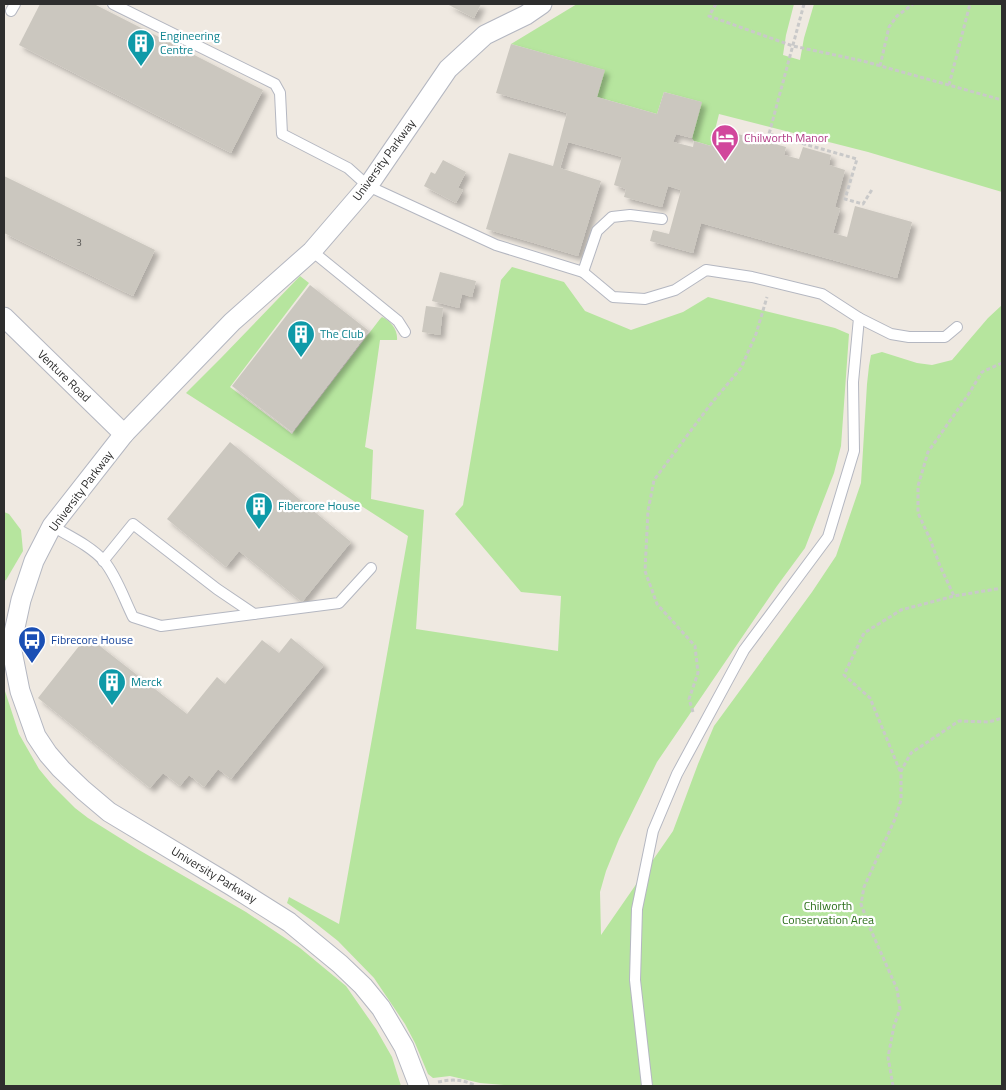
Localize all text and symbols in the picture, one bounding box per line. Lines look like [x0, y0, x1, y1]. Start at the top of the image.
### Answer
place label: Engineering Centre [160, 26, 220, 59]
building icon: Engineering Centre [126, 28, 156, 67]
street label: University Parkway [347, 115, 420, 205]
hotel icon: Chilworth Manor [710, 123, 740, 162]
place label: Chilworth Manor [744, 128, 828, 147]
house number: 3 [76, 235, 82, 250]
building icon: The Club [286, 319, 316, 358]
place label: The Club [320, 324, 363, 343]
street label: Venture Road [33, 345, 96, 406]
street label: University Parkway [44, 446, 118, 535]
building icon: Fibercore House [244, 491, 274, 530]
place label: Fibercore House [278, 496, 360, 515]
bus stop icon: Fibrecore House [17, 625, 47, 664]
place label: Fibrecore House [51, 630, 133, 649]
building icon: Merck [97, 667, 127, 706]
place label: Merck [131, 672, 162, 691]
street label: University Parkway [168, 841, 261, 908]
park label: Chilworth Conservation Area [782, 896, 874, 929]

